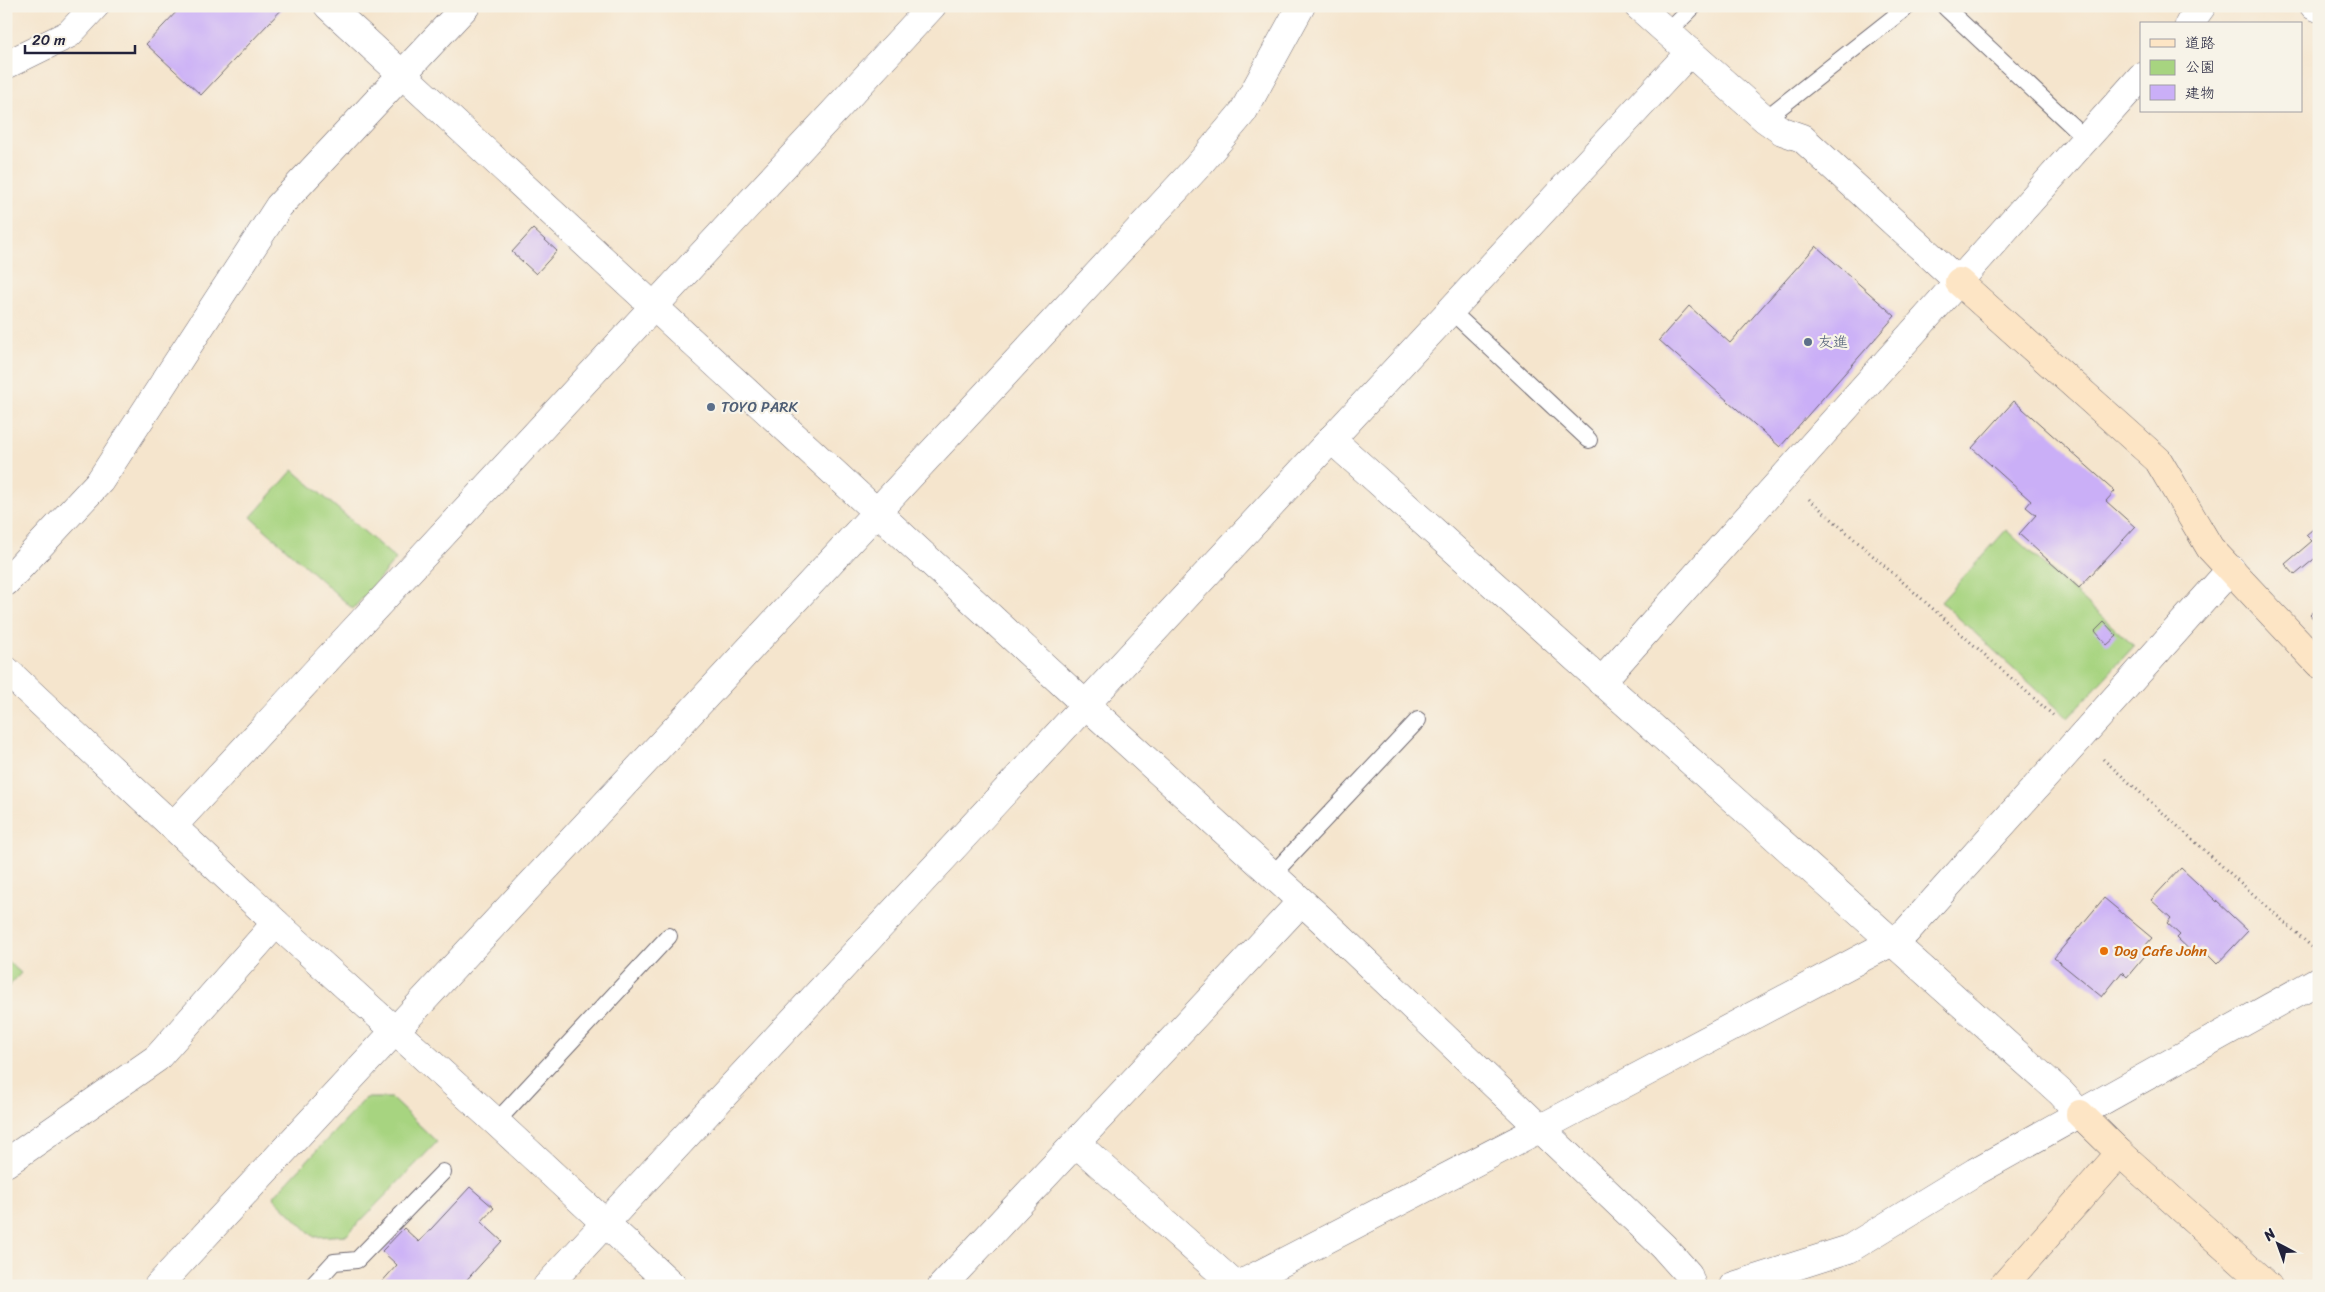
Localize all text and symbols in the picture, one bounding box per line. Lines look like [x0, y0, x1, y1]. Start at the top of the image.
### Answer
scale bar [25, 22, 135, 54]
legend [2140, 22, 2302, 112]
text: 20 m [32, 27, 66, 53]
text: 道路 [2185, 30, 2215, 56]
text: 公園 [2185, 54, 2215, 80]
text: 建物 [2185, 80, 2215, 106]
place label: 友進 [1818, 329, 1848, 355]
marker: 友進 [1802, 336, 1814, 348]
place label: TOYO PARK [721, 394, 798, 420]
marker: TOYO PARK [705, 401, 717, 413]
place label: Dog Cafe John [2114, 938, 2207, 964]
marker: Dog Cafe John [2098, 945, 2110, 957]
north arrow [2252, 1220, 2302, 1270]
text: N [2257, 1222, 2282, 1248]

